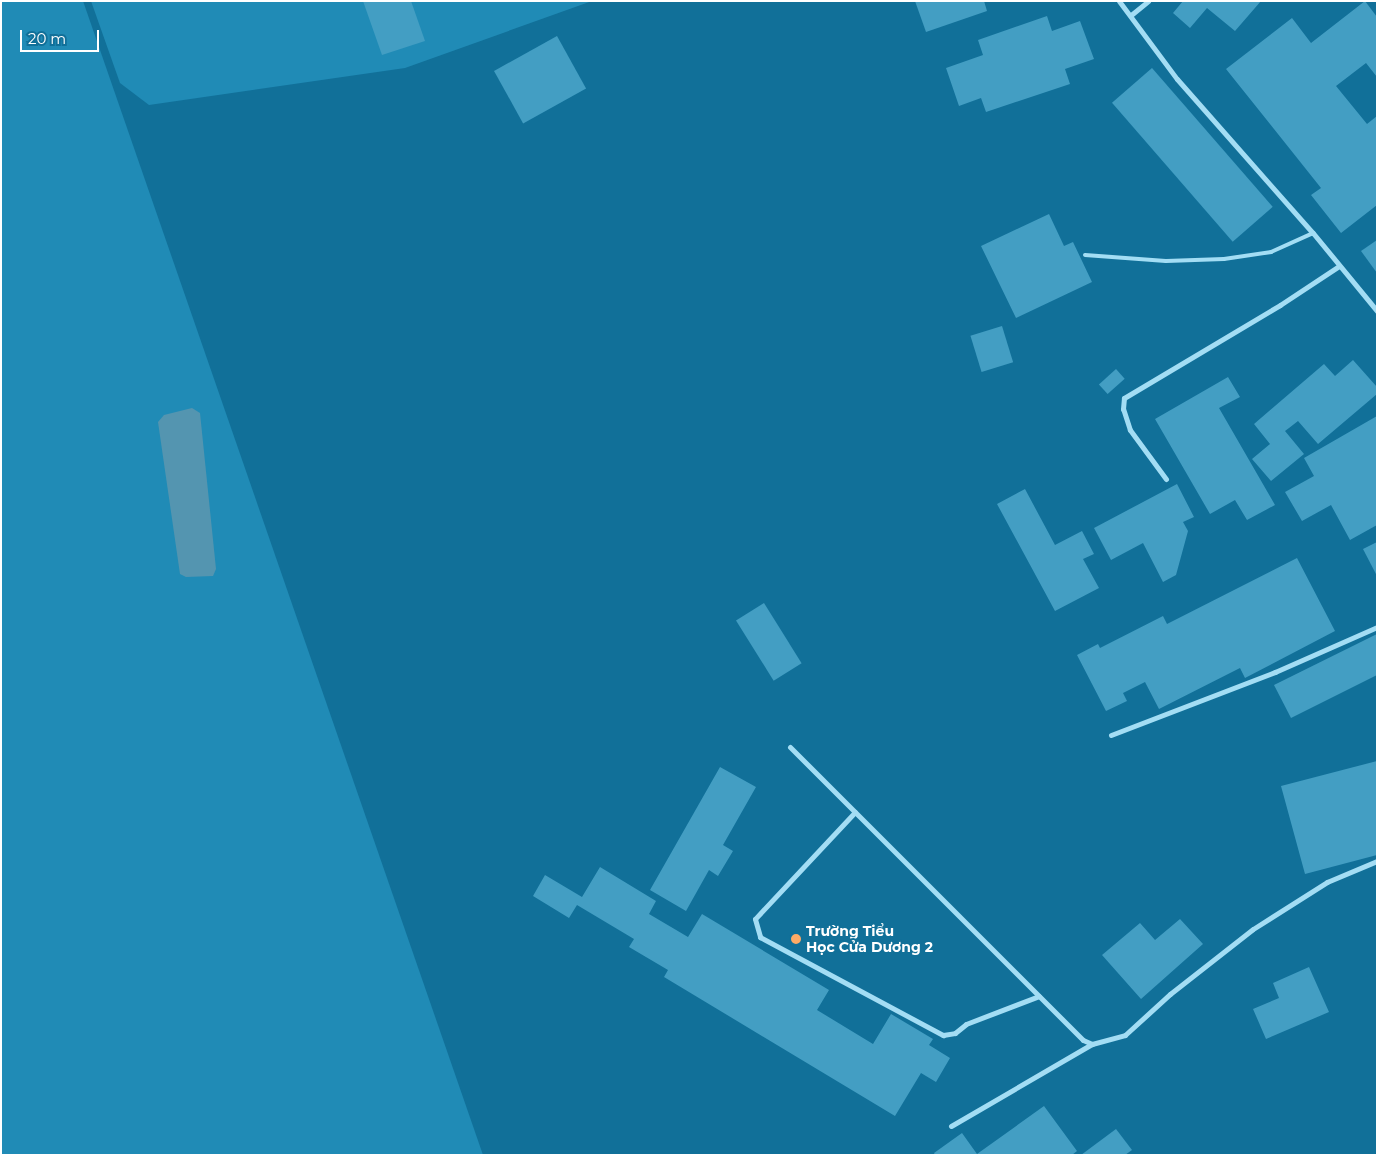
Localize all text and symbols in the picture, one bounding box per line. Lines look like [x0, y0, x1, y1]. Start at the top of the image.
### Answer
scale bar [22, 20, 101, 52]
text: 20 m [28, 29, 66, 48]
place label: Trường Tiểu Học Cửa Dương 2 [806, 923, 933, 956]
marker: Trường Tiểu Học Cửa Dương 2 [790, 933, 802, 945]

